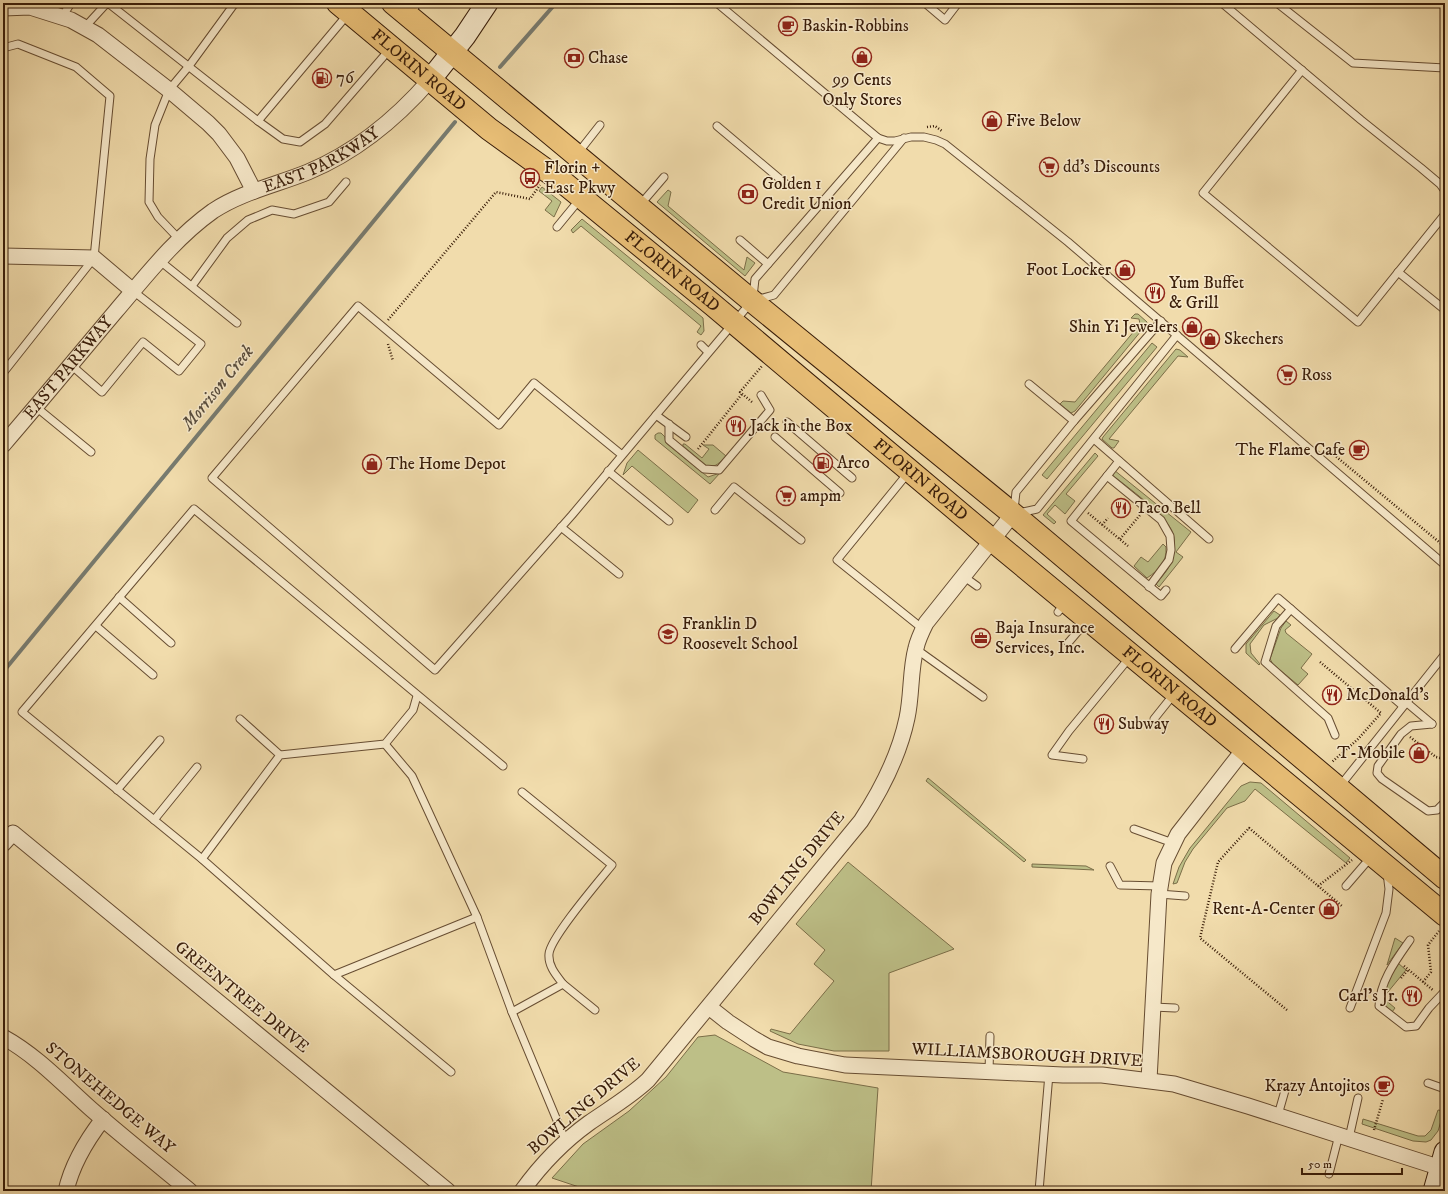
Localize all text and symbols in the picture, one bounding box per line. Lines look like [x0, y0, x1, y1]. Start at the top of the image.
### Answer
cafe icon: Baskin-Robbins [777, 15, 799, 37]
place label: Baskin-Robbins [802, 15, 909, 37]
street label: FLORIN ROAD [367, 24, 471, 116]
shop icon: 99 Cents Only Stores [851, 46, 873, 68]
bank icon: Chase [563, 47, 585, 69]
place label: Chase [588, 47, 628, 69]
fuel station icon: 76 [311, 67, 333, 89]
place label: 76 [336, 67, 355, 89]
place label: 99 Cents Only Stores [822, 69, 902, 111]
shop icon: Five Below [981, 110, 1003, 132]
place label: Five Below [1006, 110, 1081, 132]
street label: EAST PARKWAY [260, 122, 384, 198]
supermarket icon: dd's Discounts [1038, 156, 1060, 178]
place label: dd's Discounts [1063, 156, 1160, 178]
place label: Florin + East Pkwy [544, 157, 616, 199]
bus stop icon: Florin + East Pkwy [519, 167, 541, 189]
place label: Golden 1 Credit Union [762, 173, 852, 215]
bank icon: Golden 1 Credit Union [737, 183, 759, 205]
street label: FLORIN ROAD [620, 226, 725, 317]
place label: Foot Locker [1026, 259, 1112, 281]
shop icon: Foot Locker [1114, 259, 1136, 281]
place label: Yum Buffet & Grill [1169, 272, 1245, 314]
restaurant icon: Yum Buffet & Grill [1144, 282, 1166, 304]
street label: EAST PARKWAY [19, 312, 118, 424]
place label: Shin Yi Jewelers [1069, 316, 1178, 338]
shop icon: Shin Yi Jewelers [1181, 316, 1203, 338]
shop icon: Skechers [1199, 328, 1221, 350]
place label: Skechers [1224, 328, 1284, 350]
water label: Morrison Creek [176, 341, 259, 436]
supermarket icon: Ross [1276, 364, 1298, 386]
place label: Ross [1301, 364, 1332, 386]
restaurant icon: Jack in the Box [725, 415, 747, 437]
place label: Jack in the Box [748, 415, 853, 437]
street label: FLORIN ROAD [869, 434, 972, 526]
place label: The Flame Cafe [1236, 439, 1345, 461]
cafe icon: The Flame Cafe [1348, 439, 1370, 461]
fuel station icon: Arco [812, 452, 834, 474]
place label: Arco [837, 452, 870, 474]
shop icon: The Home Depot [361, 453, 383, 475]
place label: The Home Depot [386, 453, 507, 475]
supermarket icon: ampm [775, 485, 797, 507]
place label: ampm [800, 485, 842, 507]
restaurant icon: Taco Bell [1110, 497, 1132, 519]
place label: Taco Bell [1135, 497, 1201, 519]
place label: Franklin D Roosevelt School [682, 613, 798, 655]
place label: Baja Insurance Services, Inc. [995, 617, 1094, 659]
school or university icon: Franklin D Roosevelt School [657, 623, 679, 645]
office icon: Baja Insurance Services, Inc. [970, 627, 992, 649]
street label: FLORIN ROAD [1117, 641, 1222, 733]
restaurant icon: McDonald's [1321, 684, 1343, 706]
place label: McDonald's [1346, 684, 1429, 706]
restaurant icon: Subway [1093, 713, 1115, 735]
place label: Subway [1118, 713, 1170, 735]
place label: T-Mobile [1337, 742, 1405, 764]
shop icon: T-Mobile [1408, 742, 1430, 764]
street label: BOWLING DRIVE [744, 807, 850, 929]
place label: Rent-A-Center [1212, 898, 1316, 920]
shop icon: Rent-A-Center [1318, 898, 1340, 920]
street label: GREENTREE DRIVE [170, 936, 314, 1058]
place label: Carl's Jr. [1338, 985, 1398, 1007]
restaurant icon: Carl's Jr. [1401, 985, 1423, 1007]
street label: STONEHEDGE WAY [41, 1037, 180, 1159]
street label: WILLIAMSBOROUGH DRIVE [910, 1038, 1143, 1072]
street label: BOWLING DRIVE [523, 1052, 645, 1160]
place label: Krazy Antojitos [1264, 1075, 1370, 1097]
cafe icon: Krazy Antojitos [1373, 1075, 1395, 1097]
scale bar [1302, 1150, 1402, 1176]
text: 50 m [1308, 1157, 1332, 1172]

